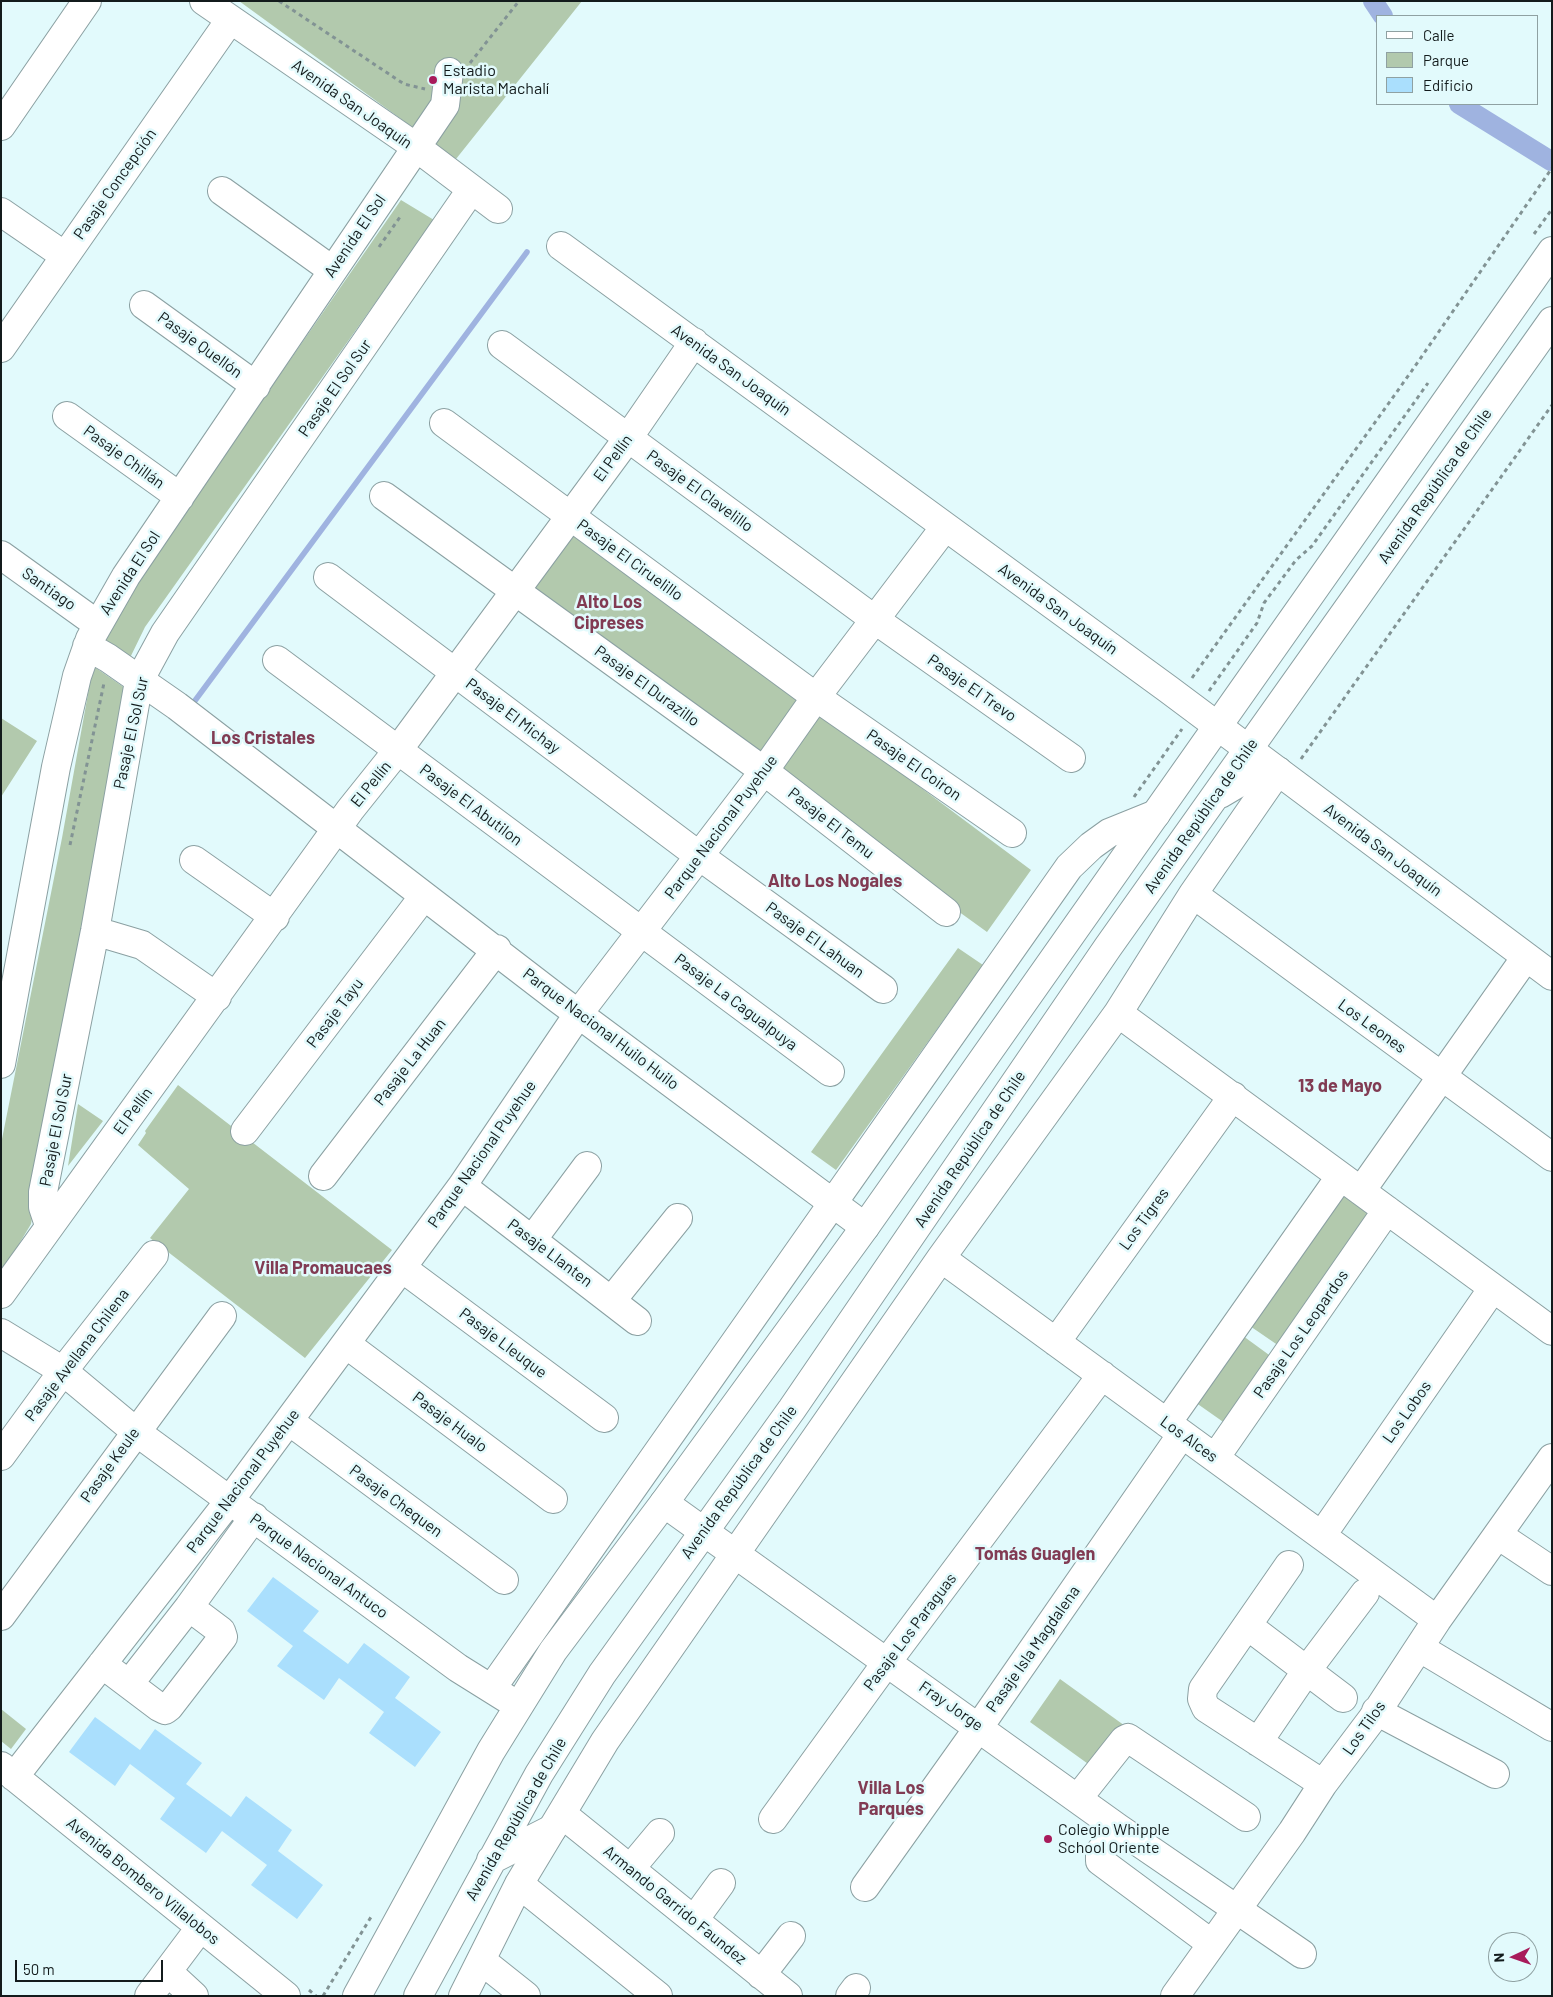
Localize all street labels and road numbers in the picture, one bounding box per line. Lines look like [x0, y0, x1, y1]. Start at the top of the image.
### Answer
street label: Avenida San Joaquín [288, 55, 416, 153]
street label: Pasaje Concepción [70, 125, 160, 243]
street label: Avenida El Sol [320, 191, 390, 281]
street label: Pasaje Quellón [154, 308, 246, 382]
street label: Avenida San Joaquín [668, 320, 794, 420]
street label: Pasaje El Sol Sur [294, 336, 376, 440]
street label: Avenida República de Chile [1374, 405, 1496, 567]
street label: Pasaje Chillán [80, 421, 168, 493]
street label: El Pellín [589, 431, 637, 485]
street label: Pasaje El Clavelillo [643, 446, 757, 536]
street label: Pasaje El Ciruelillo [573, 515, 687, 605]
street label: Avenida El Sol [96, 527, 164, 619]
street label: Avenida San Joaquín [995, 559, 1121, 659]
street label: Santiago [18, 564, 80, 614]
street label: Pasaje El Durazillo [591, 641, 703, 731]
street label: Pasaje El Trevo [924, 650, 1020, 726]
street label: Pasaje El Michay [462, 674, 564, 758]
street label: Pasaje El Sol Sur [110, 675, 152, 791]
street label: Pasaje El Coiron [863, 725, 965, 805]
street label: Avenida República de Chile [1140, 735, 1262, 897]
street label: Parque Nacional Puyehue [661, 751, 781, 903]
street label: El Pellín [347, 757, 395, 811]
street label: Pasaje El Abutilon [416, 760, 526, 850]
street label: Pasaje El Temu [784, 783, 878, 863]
street label: Avenida San Joaquín [1320, 799, 1446, 901]
street label: Pasaje El Lahuan [762, 898, 868, 982]
street label: Pasaje La Cagualpuya [671, 949, 801, 1055]
street label: Parque Nacional Huilo Huilo [519, 964, 683, 1094]
street label: Pasaje Tayu [303, 974, 367, 1052]
street label: Los Leones [1334, 995, 1410, 1057]
street label: Pasaje La Huan [370, 1015, 450, 1109]
street label: Avenida República de Chile [910, 1067, 1030, 1231]
street label: Pasaje El Sol Sur [36, 1072, 76, 1188]
street label: Parque Nacional Puyehue [424, 1077, 540, 1231]
street label: El Pellín [109, 1084, 157, 1138]
street label: Los Tigres [1115, 1184, 1173, 1254]
street label: Pasaje Llanten [504, 1215, 596, 1291]
street label: Pasaje Los Leopardos [1250, 1266, 1352, 1402]
street label: Pasaje Avellana Chilena [21, 1285, 133, 1425]
street label: Pasaje Lleuque [455, 1304, 551, 1382]
street label: Los Lobos [1379, 1377, 1435, 1447]
street label: Pasaje Hualo [409, 1388, 491, 1456]
street label: Avenida República de Chile [677, 1402, 801, 1562]
street label: Parque Nacional Puyehue [183, 1405, 303, 1557]
street label: Los Alces [1156, 1412, 1222, 1466]
street label: Pasaje Keule [76, 1424, 144, 1506]
street label: Pasaje Chequen [346, 1461, 446, 1541]
street label: Parque Nacional Antuco [246, 1509, 392, 1623]
street label: Pasaje Los Paraguas [859, 1569, 961, 1695]
street label: Pasaje Isla Magdalena [982, 1582, 1084, 1716]
street label: Fray Jorge [915, 1677, 987, 1735]
street label: Los Tilos [1338, 1697, 1390, 1759]
street label: Avenida República de Chile [461, 1734, 571, 1904]
street label: Avenida Bombero Villalobos [63, 1813, 223, 1949]
street label: Armando Garrido Faundez [600, 1841, 750, 1969]

